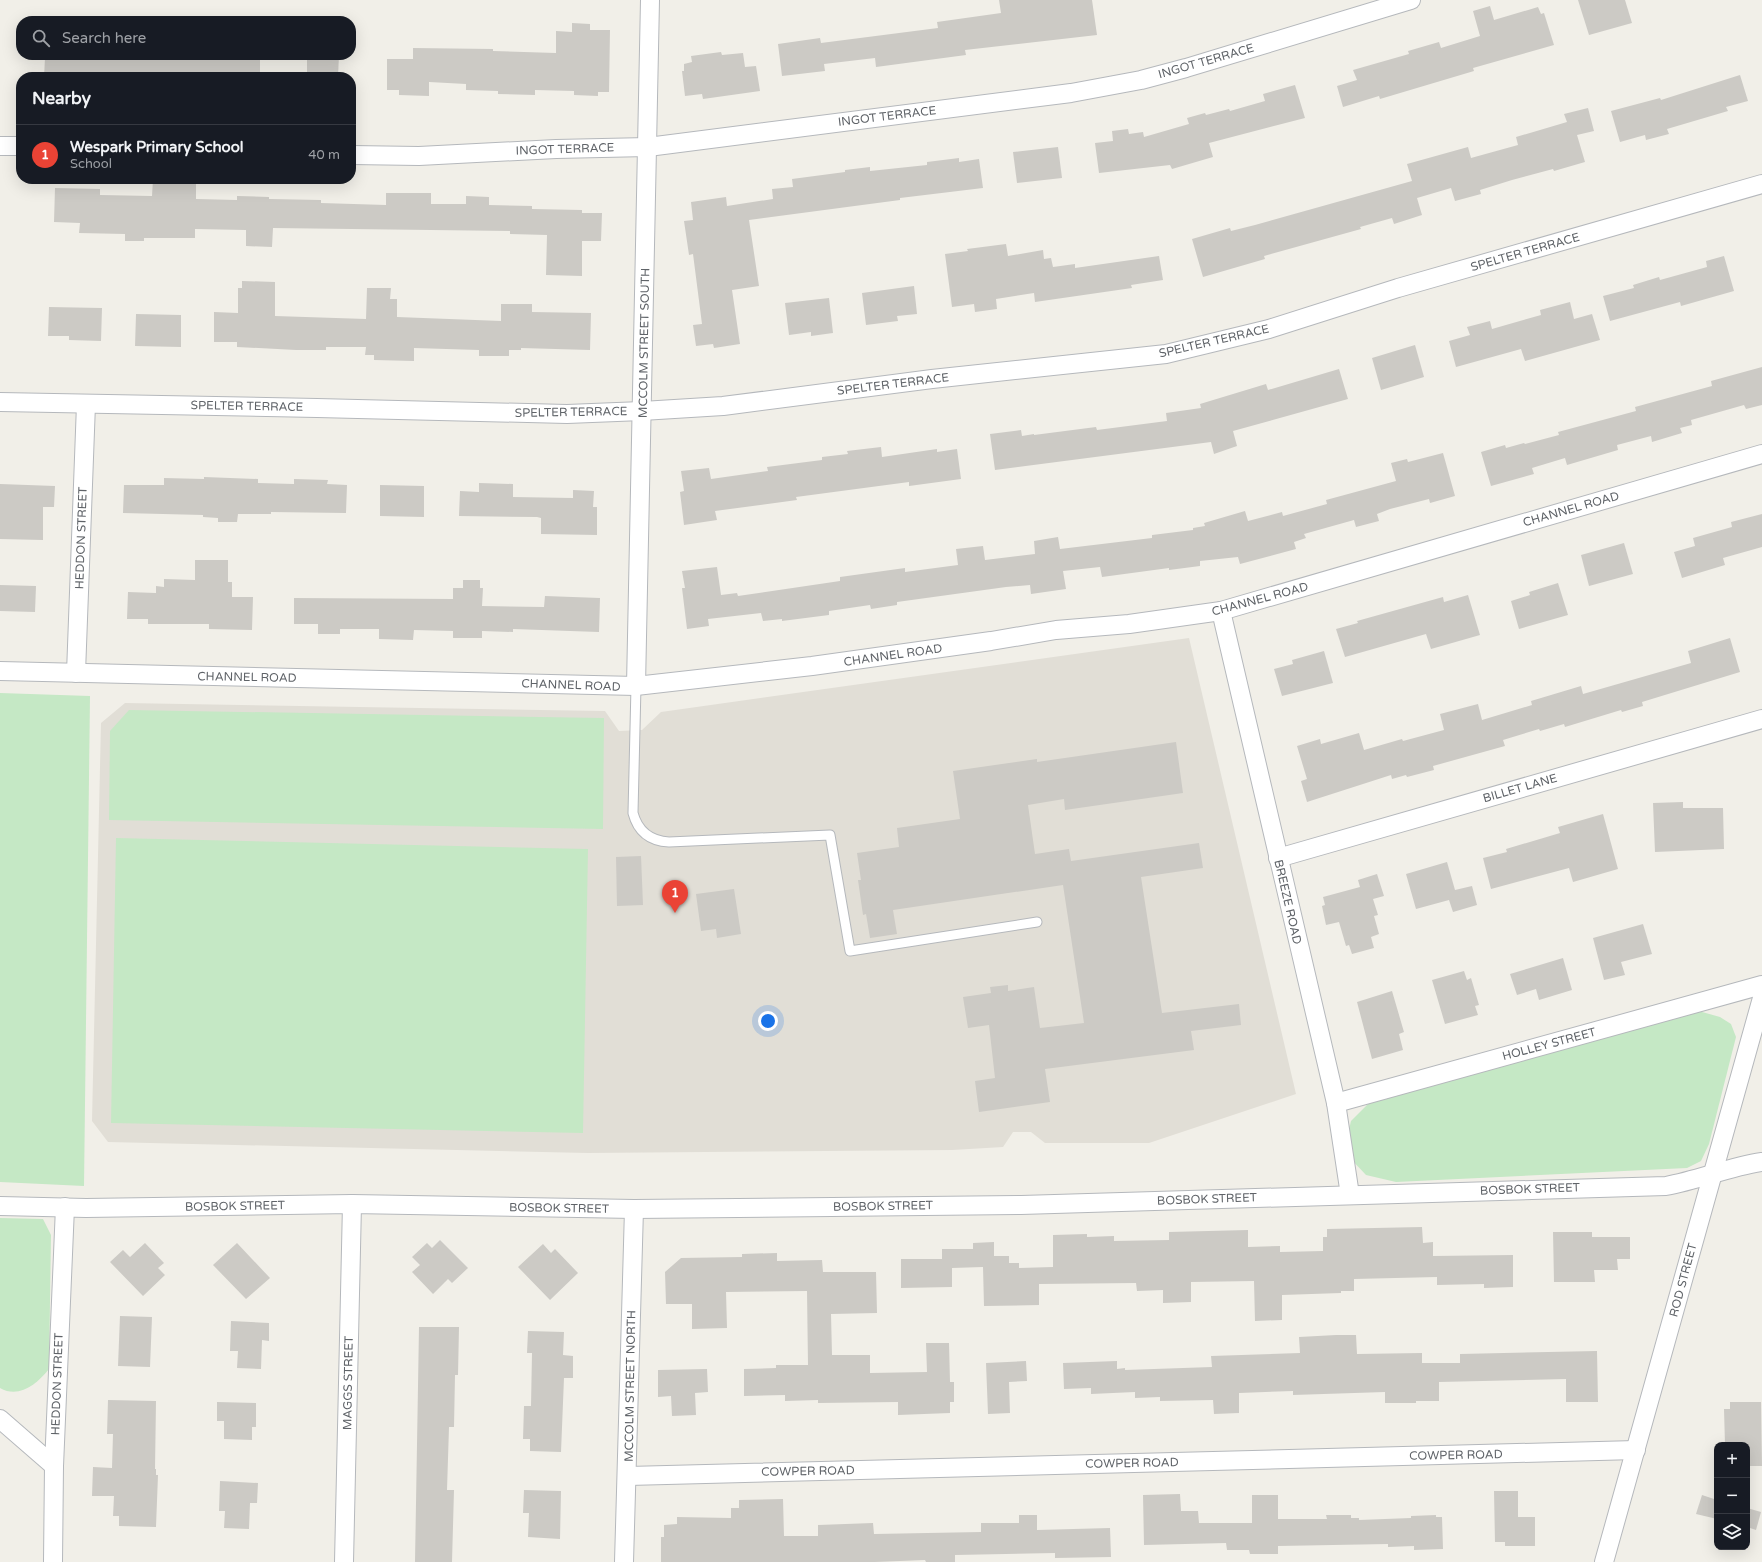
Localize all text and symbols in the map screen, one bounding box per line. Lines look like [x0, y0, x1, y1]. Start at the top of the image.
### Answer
search box [16, 16, 356, 60]
icon: search [30, 27, 52, 49]
text: Search here [62, 29, 146, 47]
street label: INGOT TERRACE [1157, 41, 1256, 81]
text: Nearby [32, 88, 91, 109]
street label: INGOT TERRACE [837, 103, 937, 129]
text: Wespark Primary School [70, 138, 244, 156]
street label: INGOT TERRACE [515, 140, 615, 158]
text: 1 [41, 147, 49, 163]
text: 40 m [308, 147, 340, 163]
text: School [70, 156, 112, 172]
street label: SPELTER TERRACE [1469, 230, 1581, 274]
street label: MCCOLM STREET SOUTH [636, 268, 652, 418]
street label: SPELTER TERRACE [1158, 321, 1271, 360]
street label: SPELTER TERRACE [836, 370, 950, 398]
street label: SPELTER TERRACE [191, 398, 304, 414]
street label: SPELTER TERRACE [515, 404, 628, 420]
street label: HEDDON STREET [72, 486, 90, 590]
street label: CHANNEL ROAD [1521, 489, 1621, 529]
street label: CHANNEL ROAD [1210, 579, 1310, 619]
street label: CHANNEL ROAD [843, 641, 943, 669]
street label: CHANNEL ROAD [197, 669, 297, 685]
street label: CHANNEL ROAD [521, 676, 621, 694]
street label: BILLET LANE [1481, 771, 1559, 805]
street label: BREEZE ROAD [1271, 858, 1305, 946]
pin: 1 [662, 880, 688, 913]
your location [758, 1011, 778, 1031]
street label: HOLLEY STREET [1501, 1025, 1598, 1063]
street label: BOSBOK STREET [1480, 1180, 1581, 1198]
street label: BOSBOK STREET [1157, 1190, 1258, 1208]
street label: BOSBOK STREET [185, 1198, 286, 1214]
street label: BOSBOK STREET [833, 1198, 934, 1214]
street label: BOSBOK STREET [509, 1200, 610, 1216]
street label: ROD STREET [1666, 1241, 1700, 1318]
street label: MCCOLM STREET NORTH [622, 1310, 638, 1462]
street label: HEDDON STREET [48, 1332, 66, 1436]
street label: MAGGS STREET [340, 1335, 356, 1430]
map controls [1714, 1442, 1750, 1550]
button: + [1714, 1442, 1750, 1478]
street label: COWPER ROAD [1409, 1447, 1503, 1463]
street label: COWPER ROAD [1085, 1455, 1179, 1471]
street label: COWPER ROAD [761, 1463, 855, 1479]
button: − [1714, 1478, 1750, 1514]
button: layers [1714, 1514, 1750, 1550]

